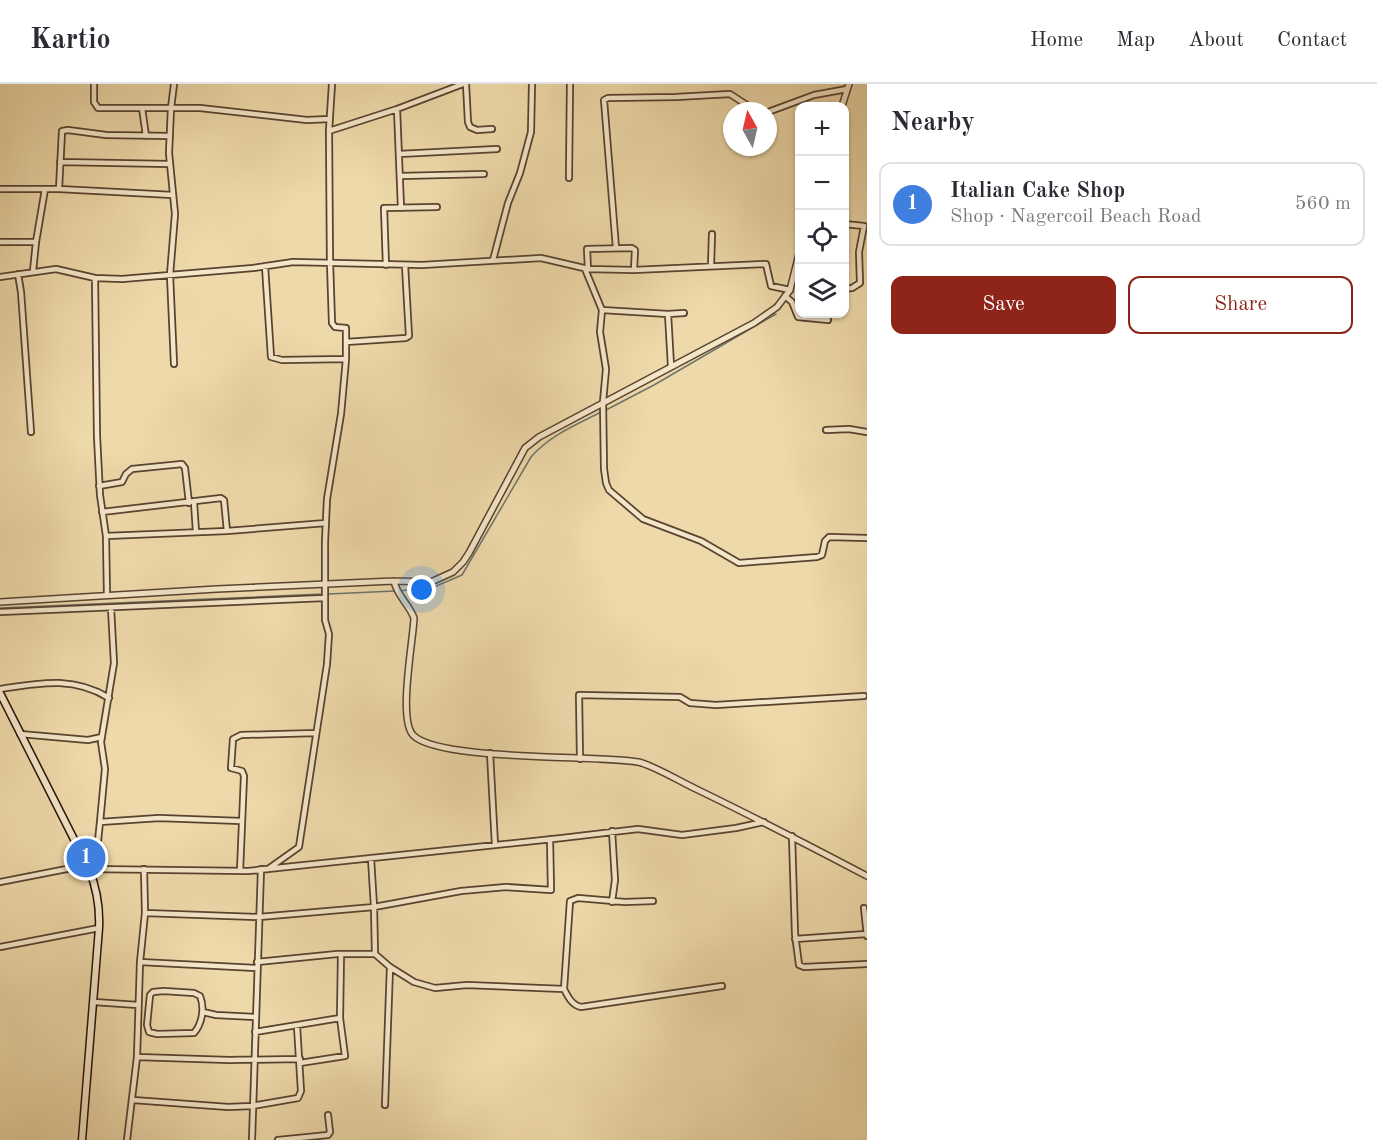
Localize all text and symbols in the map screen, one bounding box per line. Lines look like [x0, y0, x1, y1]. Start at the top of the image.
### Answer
text: Kartio [30, 27, 111, 55]
text: Home [1030, 30, 1083, 51]
text: Map [1116, 30, 1155, 51]
text: About [1188, 30, 1244, 51]
text: Contact [1277, 30, 1347, 51]
north arrow [723, 102, 777, 156]
map controls [795, 102, 849, 318]
button: + [795, 102, 849, 156]
text: Nearby [891, 110, 975, 136]
button: − [795, 156, 849, 210]
text: Italian Cake Shop [950, 180, 1125, 202]
text: 1 [907, 194, 918, 214]
text: 560 m [1295, 194, 1351, 214]
text: Shop · Nagercoil Beach Road [950, 207, 1202, 227]
button: locate [795, 210, 849, 264]
button: layers [795, 264, 849, 318]
button: Save [891, 276, 1116, 334]
button: Share [1128, 276, 1353, 334]
your location [407, 575, 436, 604]
pin: 1 [66, 836, 106, 880]

